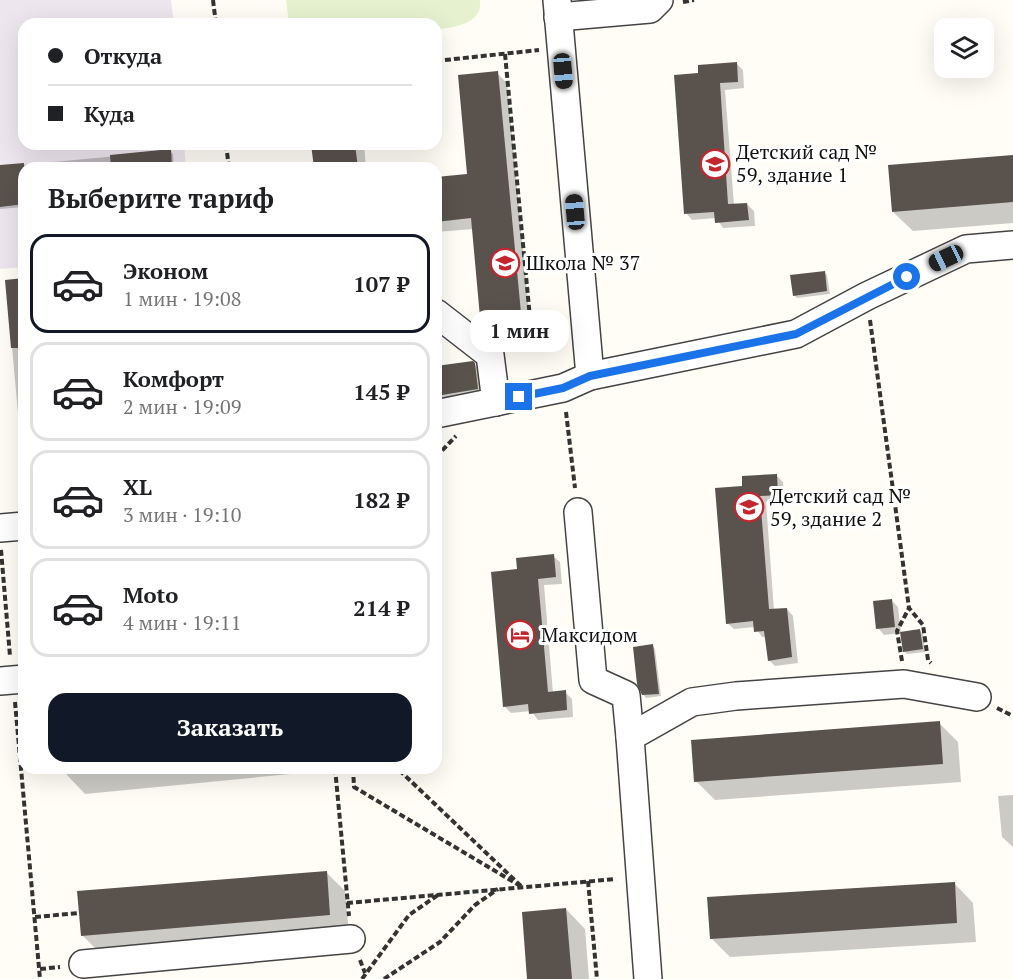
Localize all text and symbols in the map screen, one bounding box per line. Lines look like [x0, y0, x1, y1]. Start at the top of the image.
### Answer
map controls [934, 18, 994, 78]
button: layers [934, 18, 994, 78]
text: Откуда [84, 41, 162, 70]
car [552, 52, 574, 90]
text: Куда [84, 99, 135, 128]
place label: Детский сад № 59, здание 1 [736, 138, 877, 188]
school or university icon: Детский сад № 59, здание 1 [699, 148, 731, 180]
text: Выберите тариф [48, 180, 274, 216]
car [564, 193, 586, 231]
car [926, 242, 966, 274]
school or university icon: Школа № 37 [489, 247, 521, 279]
place label: Школа № 37 [526, 249, 640, 276]
text: Эконом [123, 256, 208, 285]
icon: car [51, 257, 105, 311]
route start [893, 263, 920, 290]
text: 107 ₽ [353, 269, 409, 298]
text: 1 мин · 19:08 [123, 285, 241, 312]
callout: 1 мин [470, 310, 568, 352]
text: 1 мин [490, 317, 549, 344]
text: Комфорт [123, 364, 224, 393]
icon: car [51, 365, 105, 419]
text: 145 ₽ [353, 377, 409, 406]
route end [505, 383, 532, 410]
text: 2 мин · 19:09 [123, 393, 241, 420]
text: XL [123, 472, 152, 501]
icon: car [51, 473, 105, 527]
place label: Детский сад № 59, здание 2 [770, 482, 911, 532]
text: 182 ₽ [353, 485, 409, 514]
school or university icon: Детский сад № 59, здание 2 [733, 491, 765, 523]
text: 3 мин · 19:10 [123, 501, 241, 528]
text: Moto [123, 580, 178, 609]
icon: car [51, 581, 105, 635]
text: 214 ₽ [353, 593, 409, 622]
text: 4 мин · 19:11 [123, 609, 241, 636]
hotel icon: Максидом [504, 619, 536, 651]
place label: Максидом [541, 621, 638, 648]
button: Заказать [48, 693, 412, 762]

